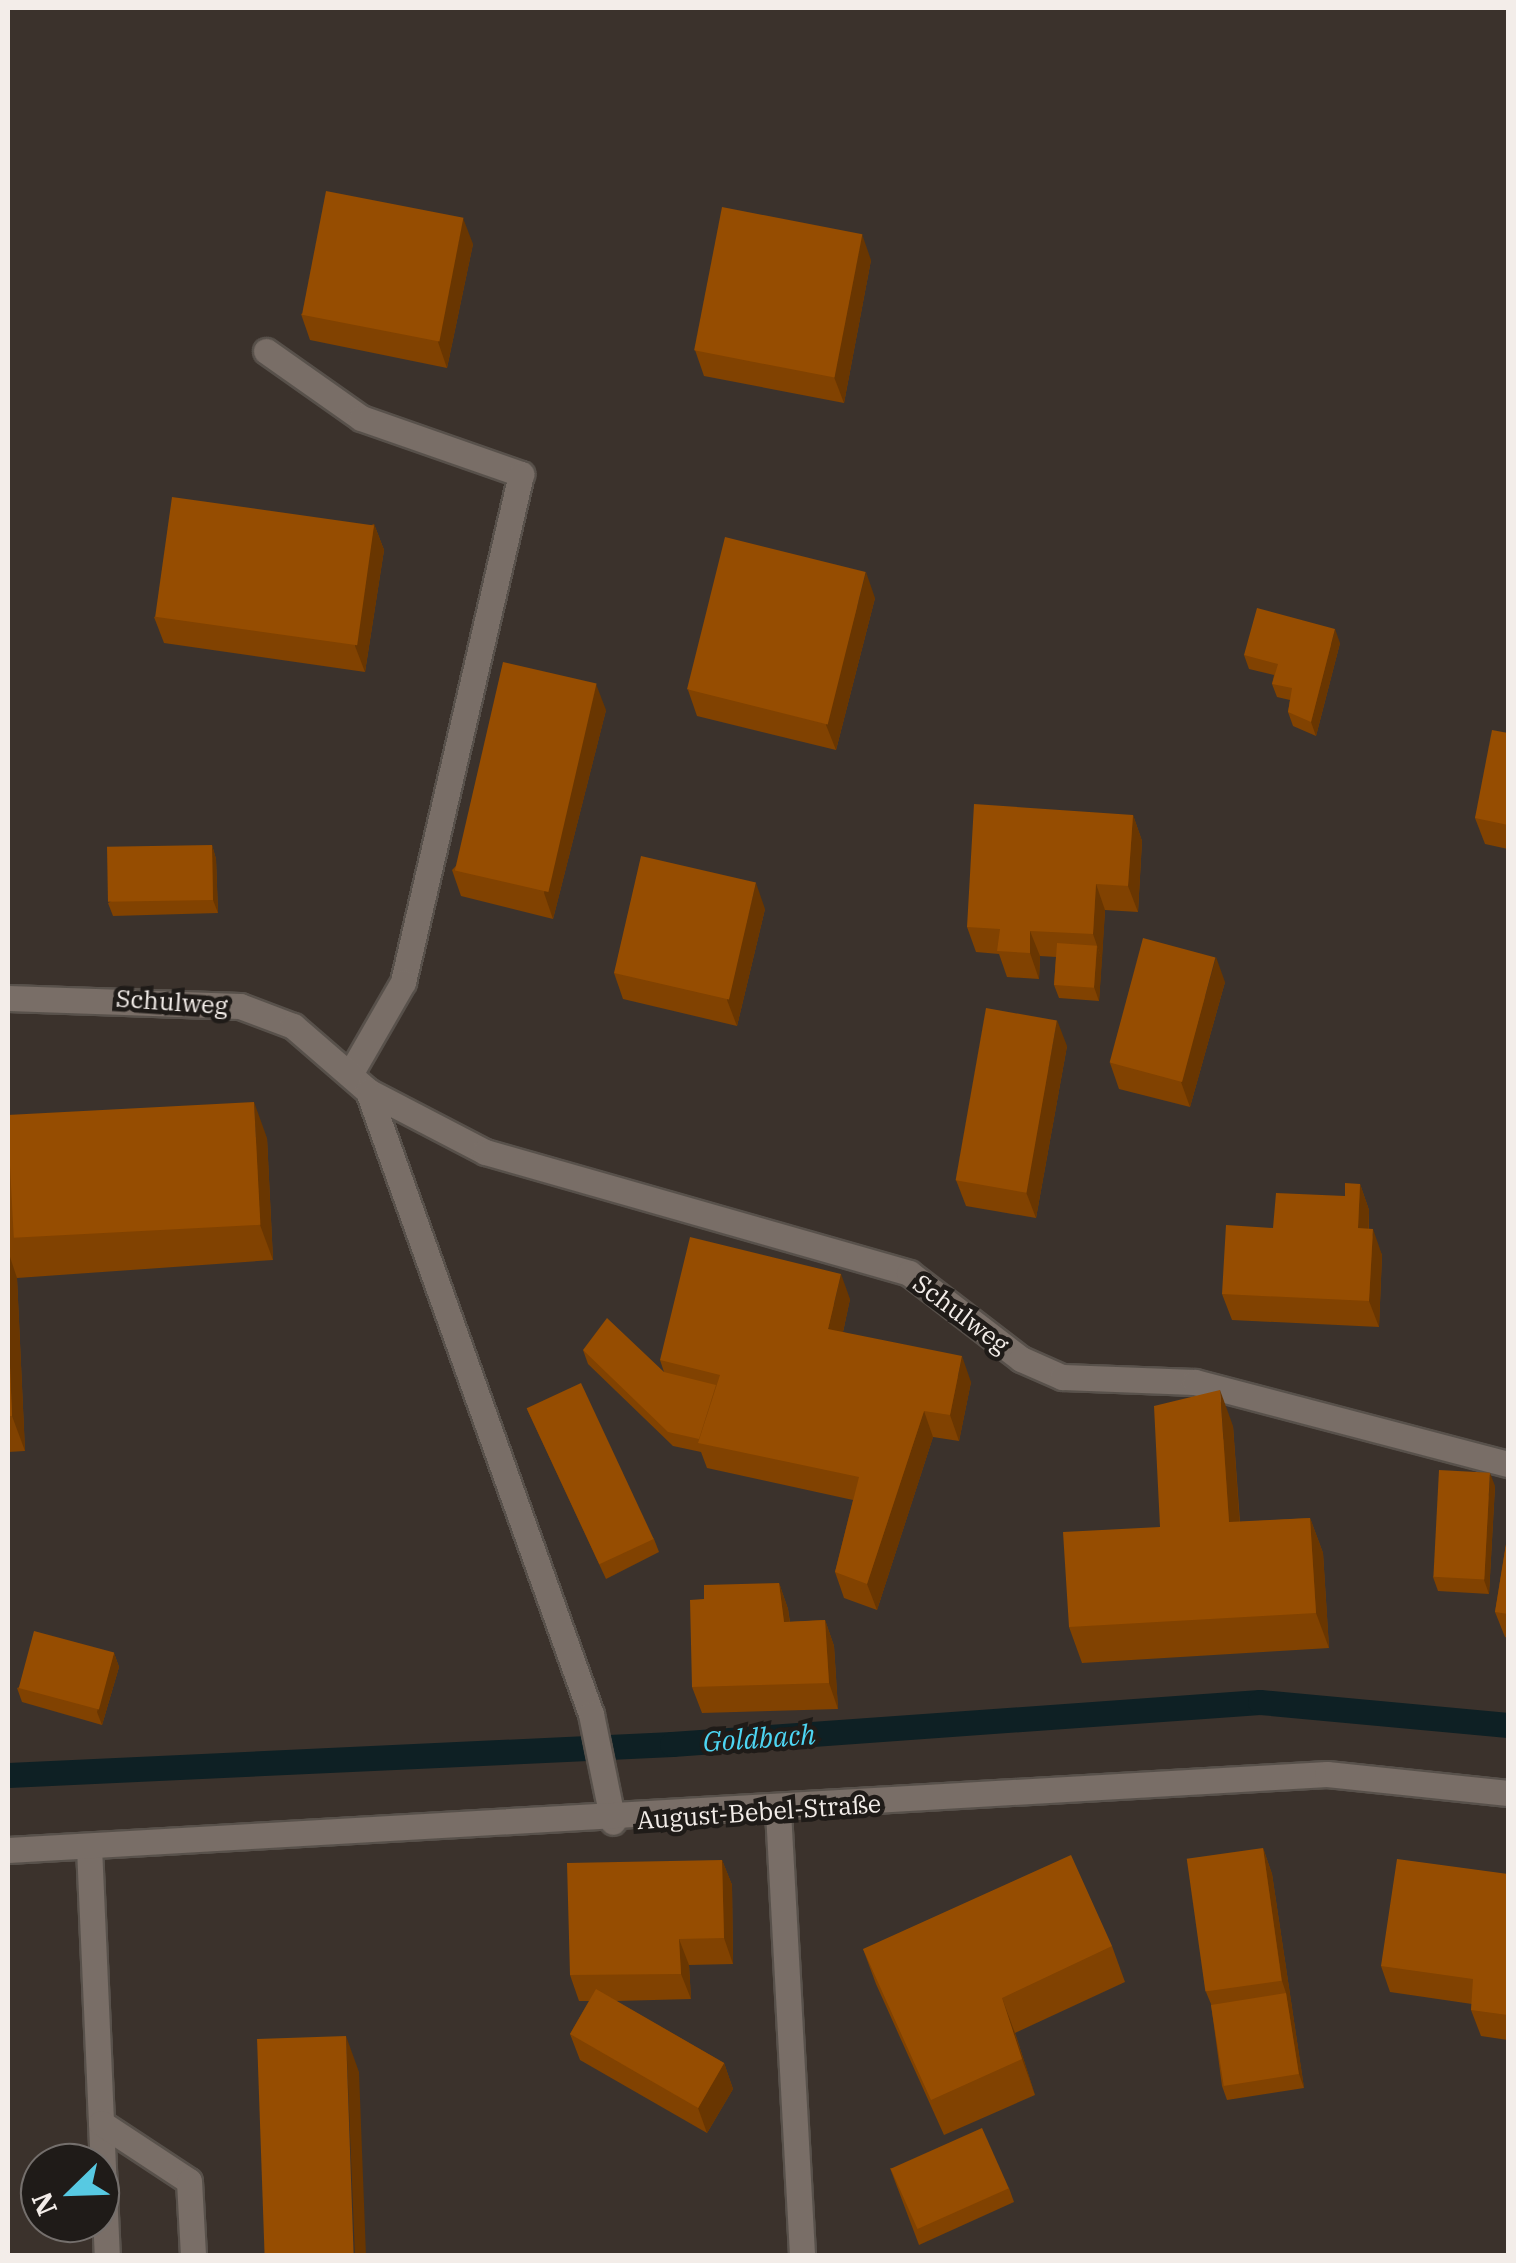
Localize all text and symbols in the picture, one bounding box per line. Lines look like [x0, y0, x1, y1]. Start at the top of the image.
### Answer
street label: Schulweg [115, 983, 229, 1021]
street label: Schulweg [907, 1268, 1015, 1360]
water label: Goldbach [701, 1717, 817, 1759]
street label: August-Bebel-Straße [636, 1789, 882, 1835]
north arrow [20, 2143, 120, 2243]
text: N [22, 2187, 65, 2222]

